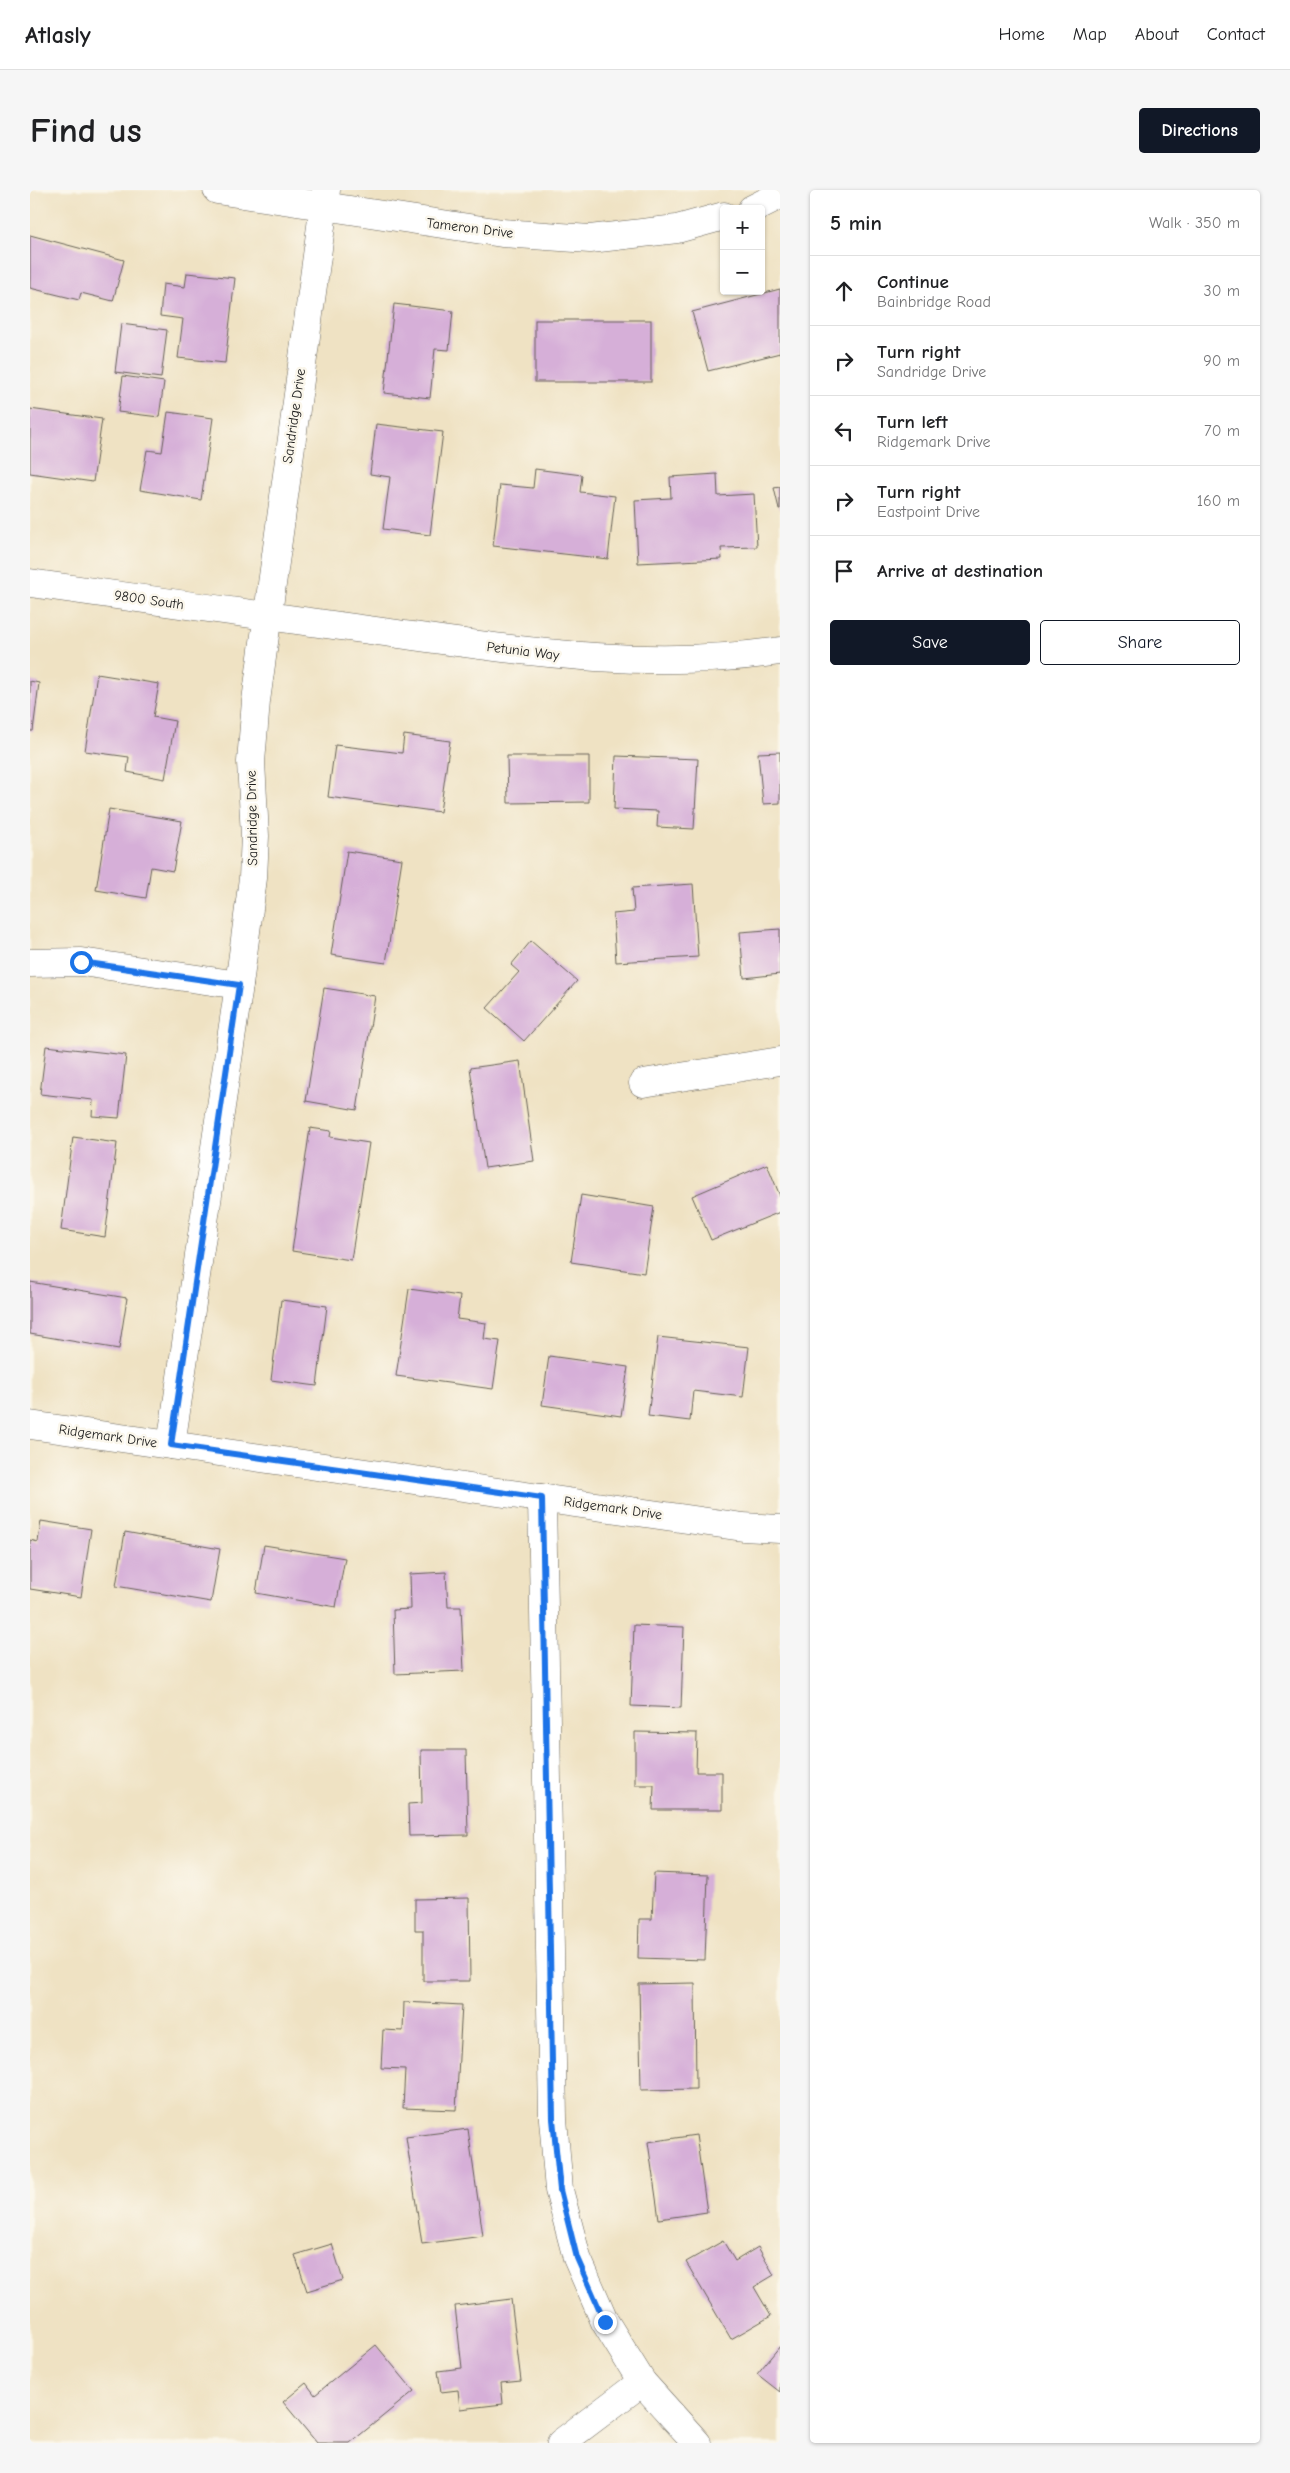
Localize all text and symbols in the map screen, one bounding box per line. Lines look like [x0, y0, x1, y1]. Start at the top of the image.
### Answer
text: Atlasly [25, 21, 91, 49]
text: Home [998, 24, 1045, 45]
text: Map [1073, 24, 1107, 45]
text: About [1135, 24, 1179, 45]
text: Contact [1207, 24, 1265, 45]
button: Directions [1139, 108, 1260, 153]
text: Find us [30, 110, 142, 151]
map controls [720, 205, 765, 295]
button: + [720, 205, 765, 250]
text: 5 min [830, 211, 882, 235]
street label: Tameron Drive [426, 214, 514, 242]
text: Walk · 350 m [1149, 214, 1240, 232]
button: − [720, 250, 765, 295]
text: Continue [877, 271, 949, 293]
icon: ahead [830, 277, 858, 305]
text: 30 m [1204, 282, 1240, 300]
text: Bainbridge Road [877, 293, 991, 311]
text: Turn right [877, 341, 961, 363]
icon: right [830, 347, 858, 375]
text: 90 m [1203, 352, 1240, 370]
text: Sandridge Drive [877, 363, 986, 381]
street label: Sandridge Drive [279, 368, 309, 464]
text: Turn left [877, 411, 948, 433]
icon: left [830, 417, 858, 445]
text: 70 m [1204, 422, 1240, 440]
text: Ridgemark Drive [877, 433, 991, 451]
text: Turn right [877, 481, 961, 503]
icon: right [830, 487, 858, 515]
text: 160 m [1197, 492, 1240, 510]
text: Eastpoint Drive [877, 503, 980, 521]
icon: arrive [830, 557, 858, 585]
text: Arrive at destination [877, 560, 1043, 582]
street label: 9800 South [113, 587, 185, 613]
button: Save [830, 620, 1030, 665]
button: Share [1040, 620, 1240, 665]
street label: Petunia Way [486, 638, 561, 664]
street label: Sandridge Drive [243, 770, 261, 866]
route start [70, 951, 93, 974]
street label: Ridgemark Drive [58, 1421, 158, 1451]
street label: Ridgemark Drive [563, 1493, 663, 1523]
route end [594, 2311, 617, 2334]

